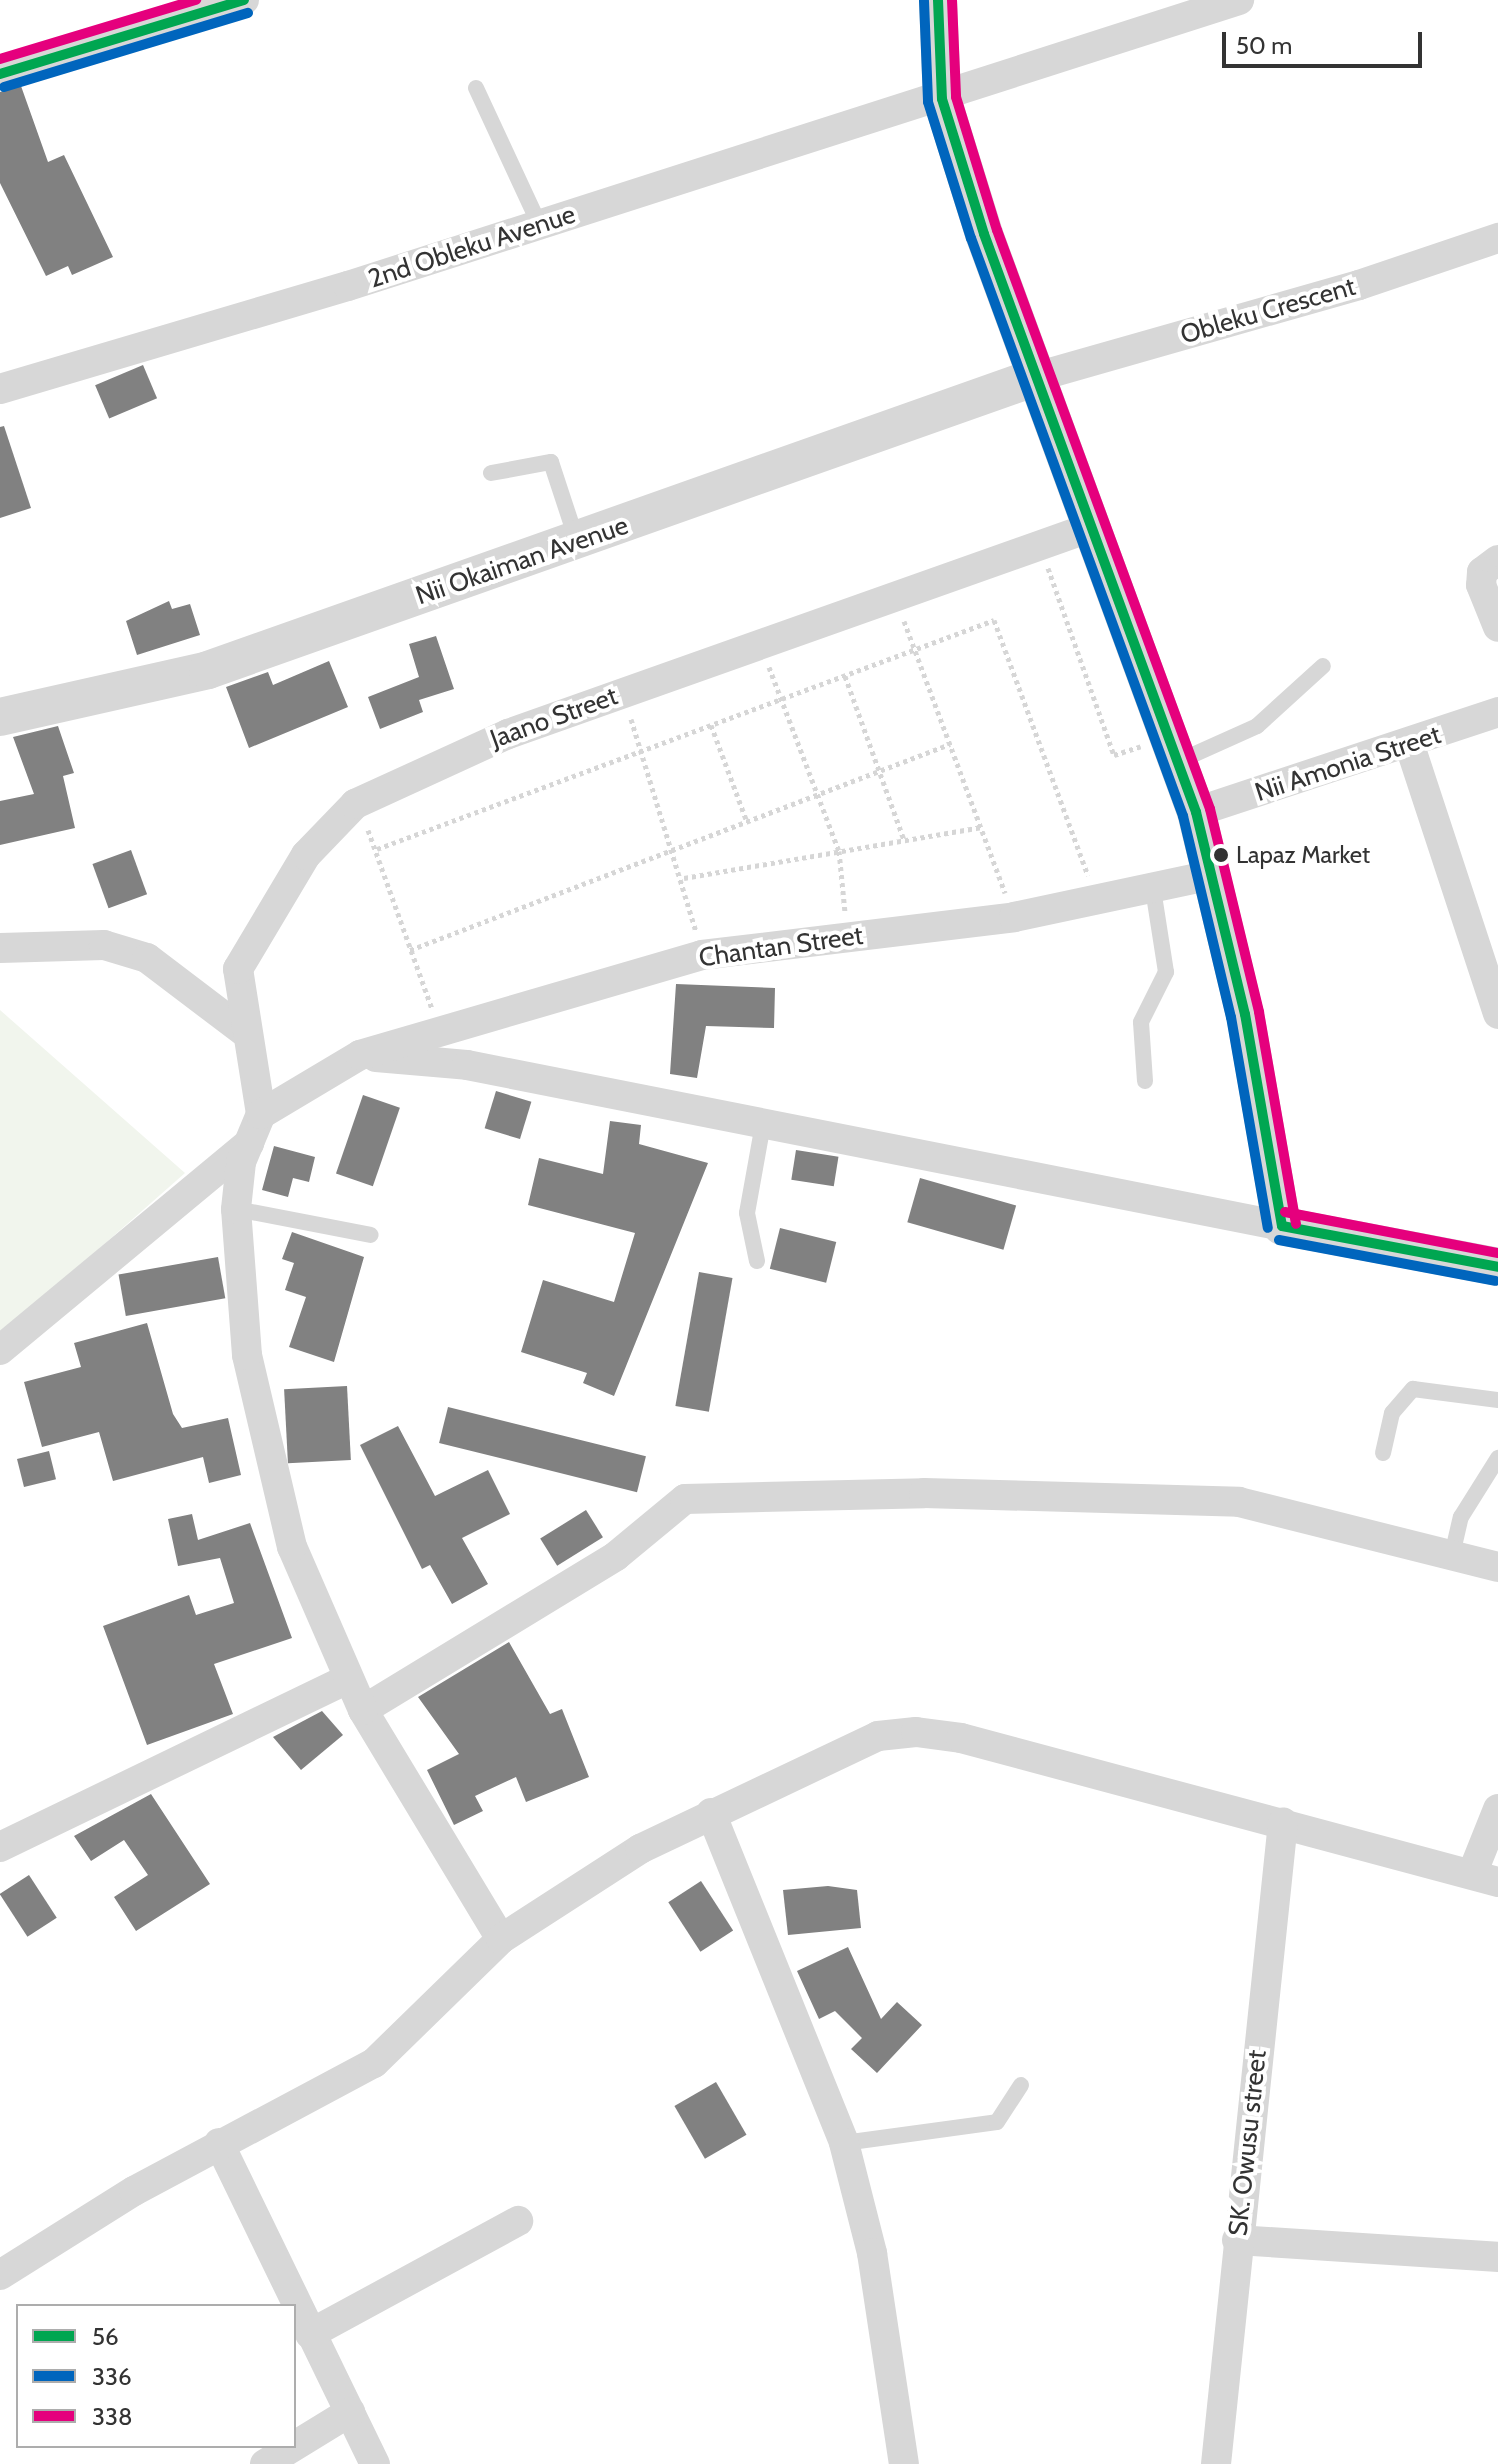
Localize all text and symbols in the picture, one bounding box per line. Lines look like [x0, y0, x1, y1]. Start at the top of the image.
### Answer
scale bar [1226, 16, 1426, 66]
text: 50 m [1236, 31, 1292, 60]
street label: 2nd Obleku Avenue [365, 199, 579, 295]
street label: Obleku Crescent [1177, 271, 1359, 351]
street label: Nii Okaiman Avenue [412, 510, 632, 612]
street label: Jaano Street [486, 681, 622, 755]
street label: Nii Amonia Street [1251, 719, 1445, 809]
place label: Lapaz Market [1236, 841, 1370, 869]
marker: Lapaz Market [1213, 847, 1229, 863]
street label: Chantan Street [697, 920, 865, 974]
street label: SK. Owusu street [1223, 2049, 1273, 2237]
legend [16, 2304, 296, 2448]
text: 56 [92, 2322, 119, 2351]
text: 336 [92, 2362, 132, 2391]
text: 338 [92, 2402, 133, 2431]

